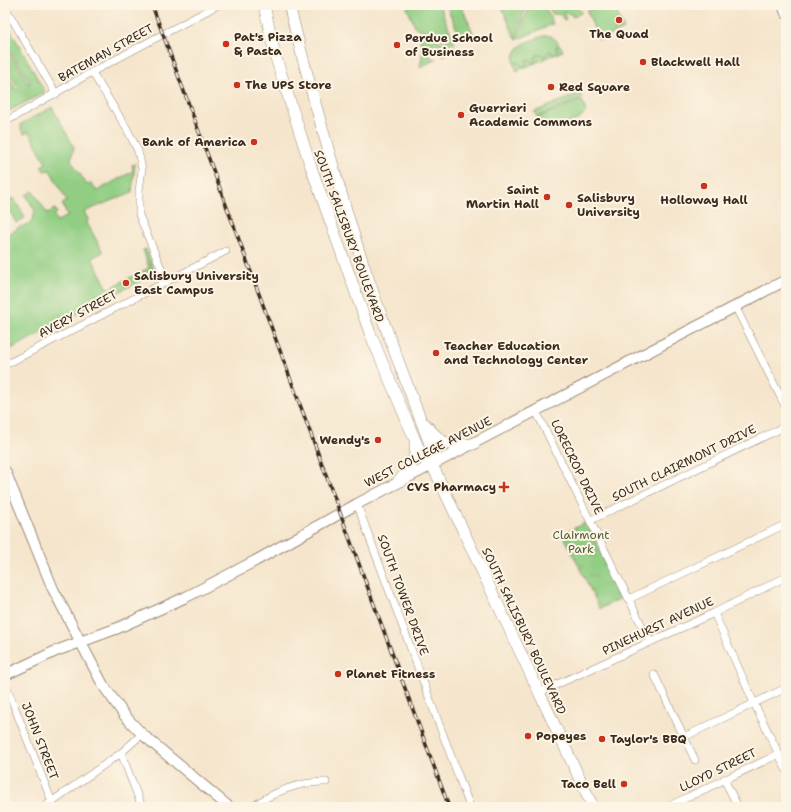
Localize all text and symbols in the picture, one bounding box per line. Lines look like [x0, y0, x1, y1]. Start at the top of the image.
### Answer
marker: The Quad [614, 15, 624, 25]
street label: BATEMAN STREET [55, 20, 157, 86]
place label: The Quad [589, 26, 649, 42]
place label: Pat's Pizza & Pasta [234, 29, 302, 59]
place label: Perdue School of Business [405, 30, 493, 60]
marker: Pat's Pizza & Pasta [221, 39, 231, 49]
marker: Perdue School of Business [392, 40, 402, 50]
place label: Blackwell Hall [651, 54, 740, 70]
marker: Blackwell Hall [638, 57, 648, 67]
place label: The UPS Store [245, 77, 332, 93]
place label: Red Square [559, 79, 630, 95]
marker: The UPS Store [232, 80, 242, 90]
marker: Red Square [546, 82, 556, 92]
place label: Guerrieri Academic Commons [469, 100, 592, 130]
marker: Guerrieri Academic Commons [456, 110, 466, 120]
place label: Bank of America [142, 134, 247, 150]
marker: Bank of America [249, 137, 259, 147]
street label: SOUTH SALISBURY BOULEVARD [310, 148, 388, 325]
marker: Holloway Hall [699, 181, 709, 191]
place label: Saint Martin Hall [466, 182, 539, 212]
place label: Salisbury University [577, 190, 640, 220]
marker: Saint Martin Hall [542, 192, 552, 202]
place label: Holloway Hall [660, 192, 748, 208]
marker: Salisbury University [564, 200, 574, 210]
place label: Salisbury University East Campus [134, 268, 259, 298]
marker: Salisbury University East Campus [121, 278, 131, 288]
street label: AVERY STREET [36, 286, 121, 342]
place label: Teacher Education and Technology Center [444, 338, 589, 368]
marker: Teacher Education and Technology Center [431, 348, 441, 358]
street label: WEST COLLEGE AVENUE [362, 413, 494, 491]
street label: LORECROP DRIVE [547, 417, 607, 517]
street label: SOUTH CLAIRMONT DRIVE [609, 421, 759, 505]
place label: Wendy's [320, 432, 370, 448]
marker: Wendy's [373, 435, 383, 445]
place label: CVS Pharmacy [407, 479, 496, 495]
marker: CVS Pharmacy [499, 482, 509, 492]
park label: Clairmont Park [553, 527, 609, 557]
street label: SOUTH TOWER DRIVE [374, 532, 432, 658]
street label: SOUTH SALISBURY BOULEVARD [478, 545, 570, 717]
street label: PINEHURST AVENUE [600, 593, 716, 659]
place label: Planet Fitness [346, 666, 435, 682]
marker: Planet Fitness [333, 669, 343, 679]
street label: JOHN STREET [18, 700, 62, 783]
place label: Popeyes [536, 728, 586, 744]
marker: Popeyes [523, 731, 533, 741]
place label: Taylor's BBQ [610, 731, 687, 747]
marker: Taylor's BBQ [597, 734, 607, 744]
street label: LLOYD STREET [677, 744, 760, 796]
place label: Taco Bell [561, 776, 616, 792]
marker: Taco Bell [619, 779, 629, 789]

